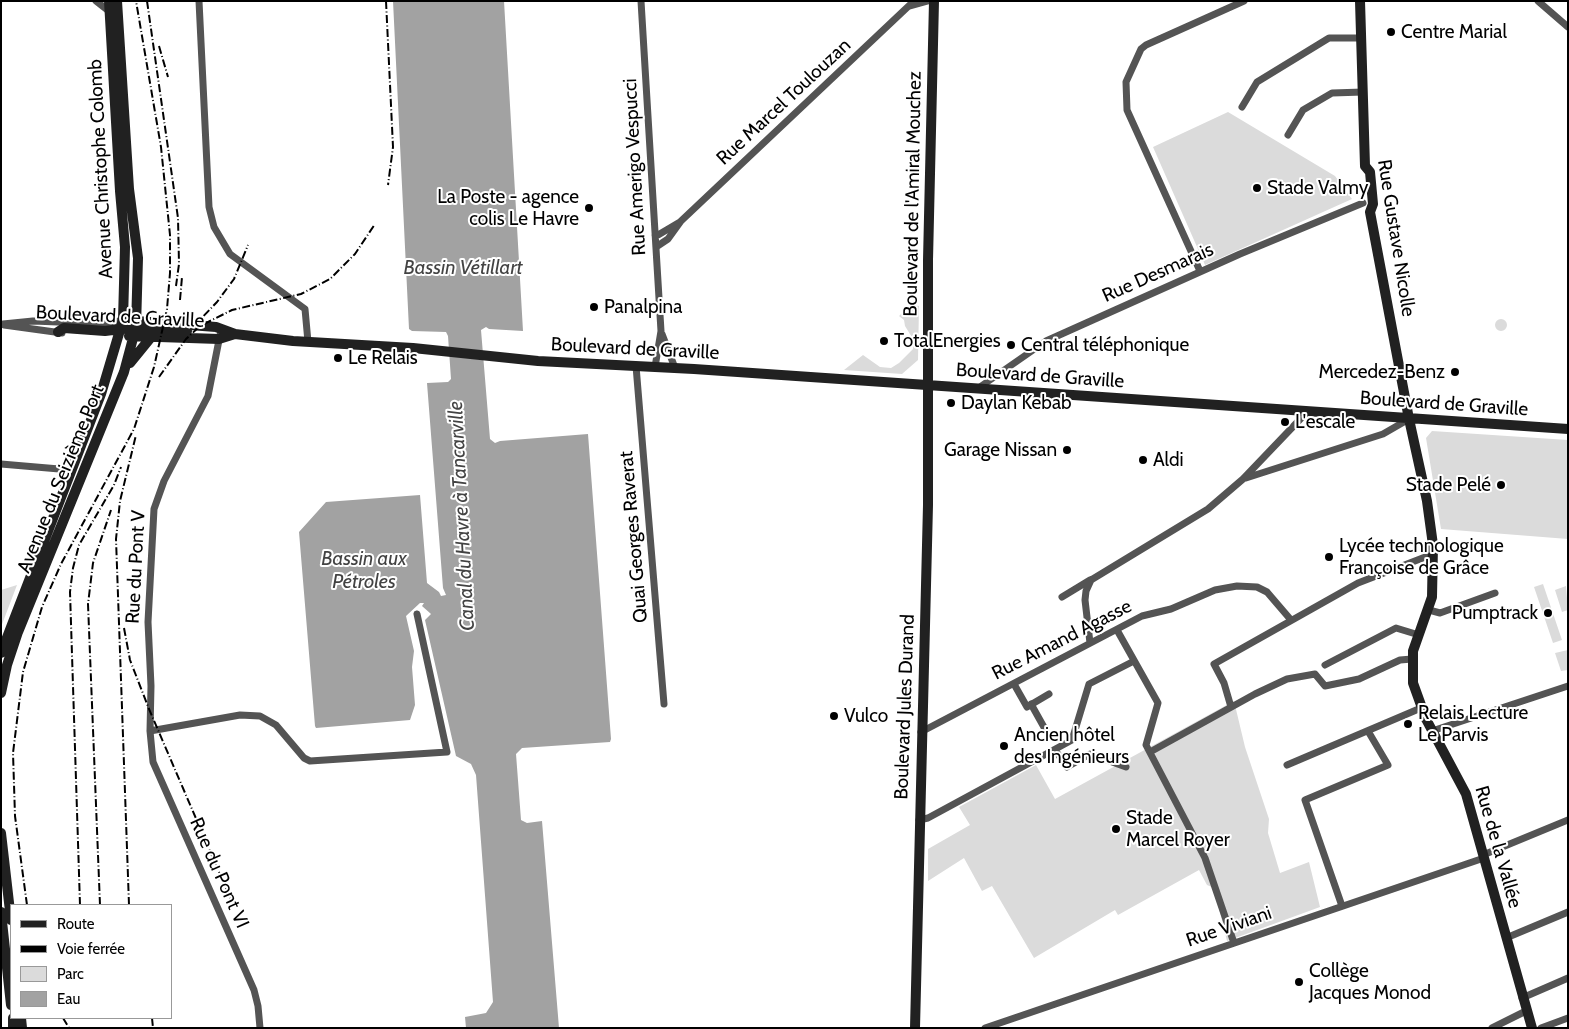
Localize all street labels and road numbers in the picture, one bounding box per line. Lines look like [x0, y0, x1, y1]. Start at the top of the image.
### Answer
street label: Rue Marcel Toulouzan [712, 34, 856, 170]
street label: Avenue Christophe Colomb [84, 59, 118, 279]
street label: Boulevard de l'Amiral Mouchez [899, 71, 927, 317]
street label: Rue Amerigo Vespucci [619, 78, 651, 256]
street label: Rue Gustave Nicolle [1372, 158, 1420, 318]
street label: Rue Desmarais [1099, 238, 1217, 308]
street label: Boulevard de Graville [35, 301, 205, 333]
street label: Boulevard de Graville [550, 333, 720, 365]
street label: Boulevard de Graville [955, 359, 1125, 393]
street label: Avenue du Seizième Port [13, 382, 109, 576]
street label: Boulevard de Graville [1359, 387, 1529, 421]
street label: Quai Georges Raverat [615, 450, 653, 624]
street label: Rue du Pont V [122, 510, 150, 624]
street label: Rue Amand Agasse [988, 595, 1136, 685]
street label: Boulevard Jules Durand [890, 614, 920, 800]
street label: Rue de la Vallée [1470, 783, 1526, 911]
street label: Rue du Pont VI [184, 814, 254, 932]
street label: Rue Viviani [1183, 902, 1275, 952]

